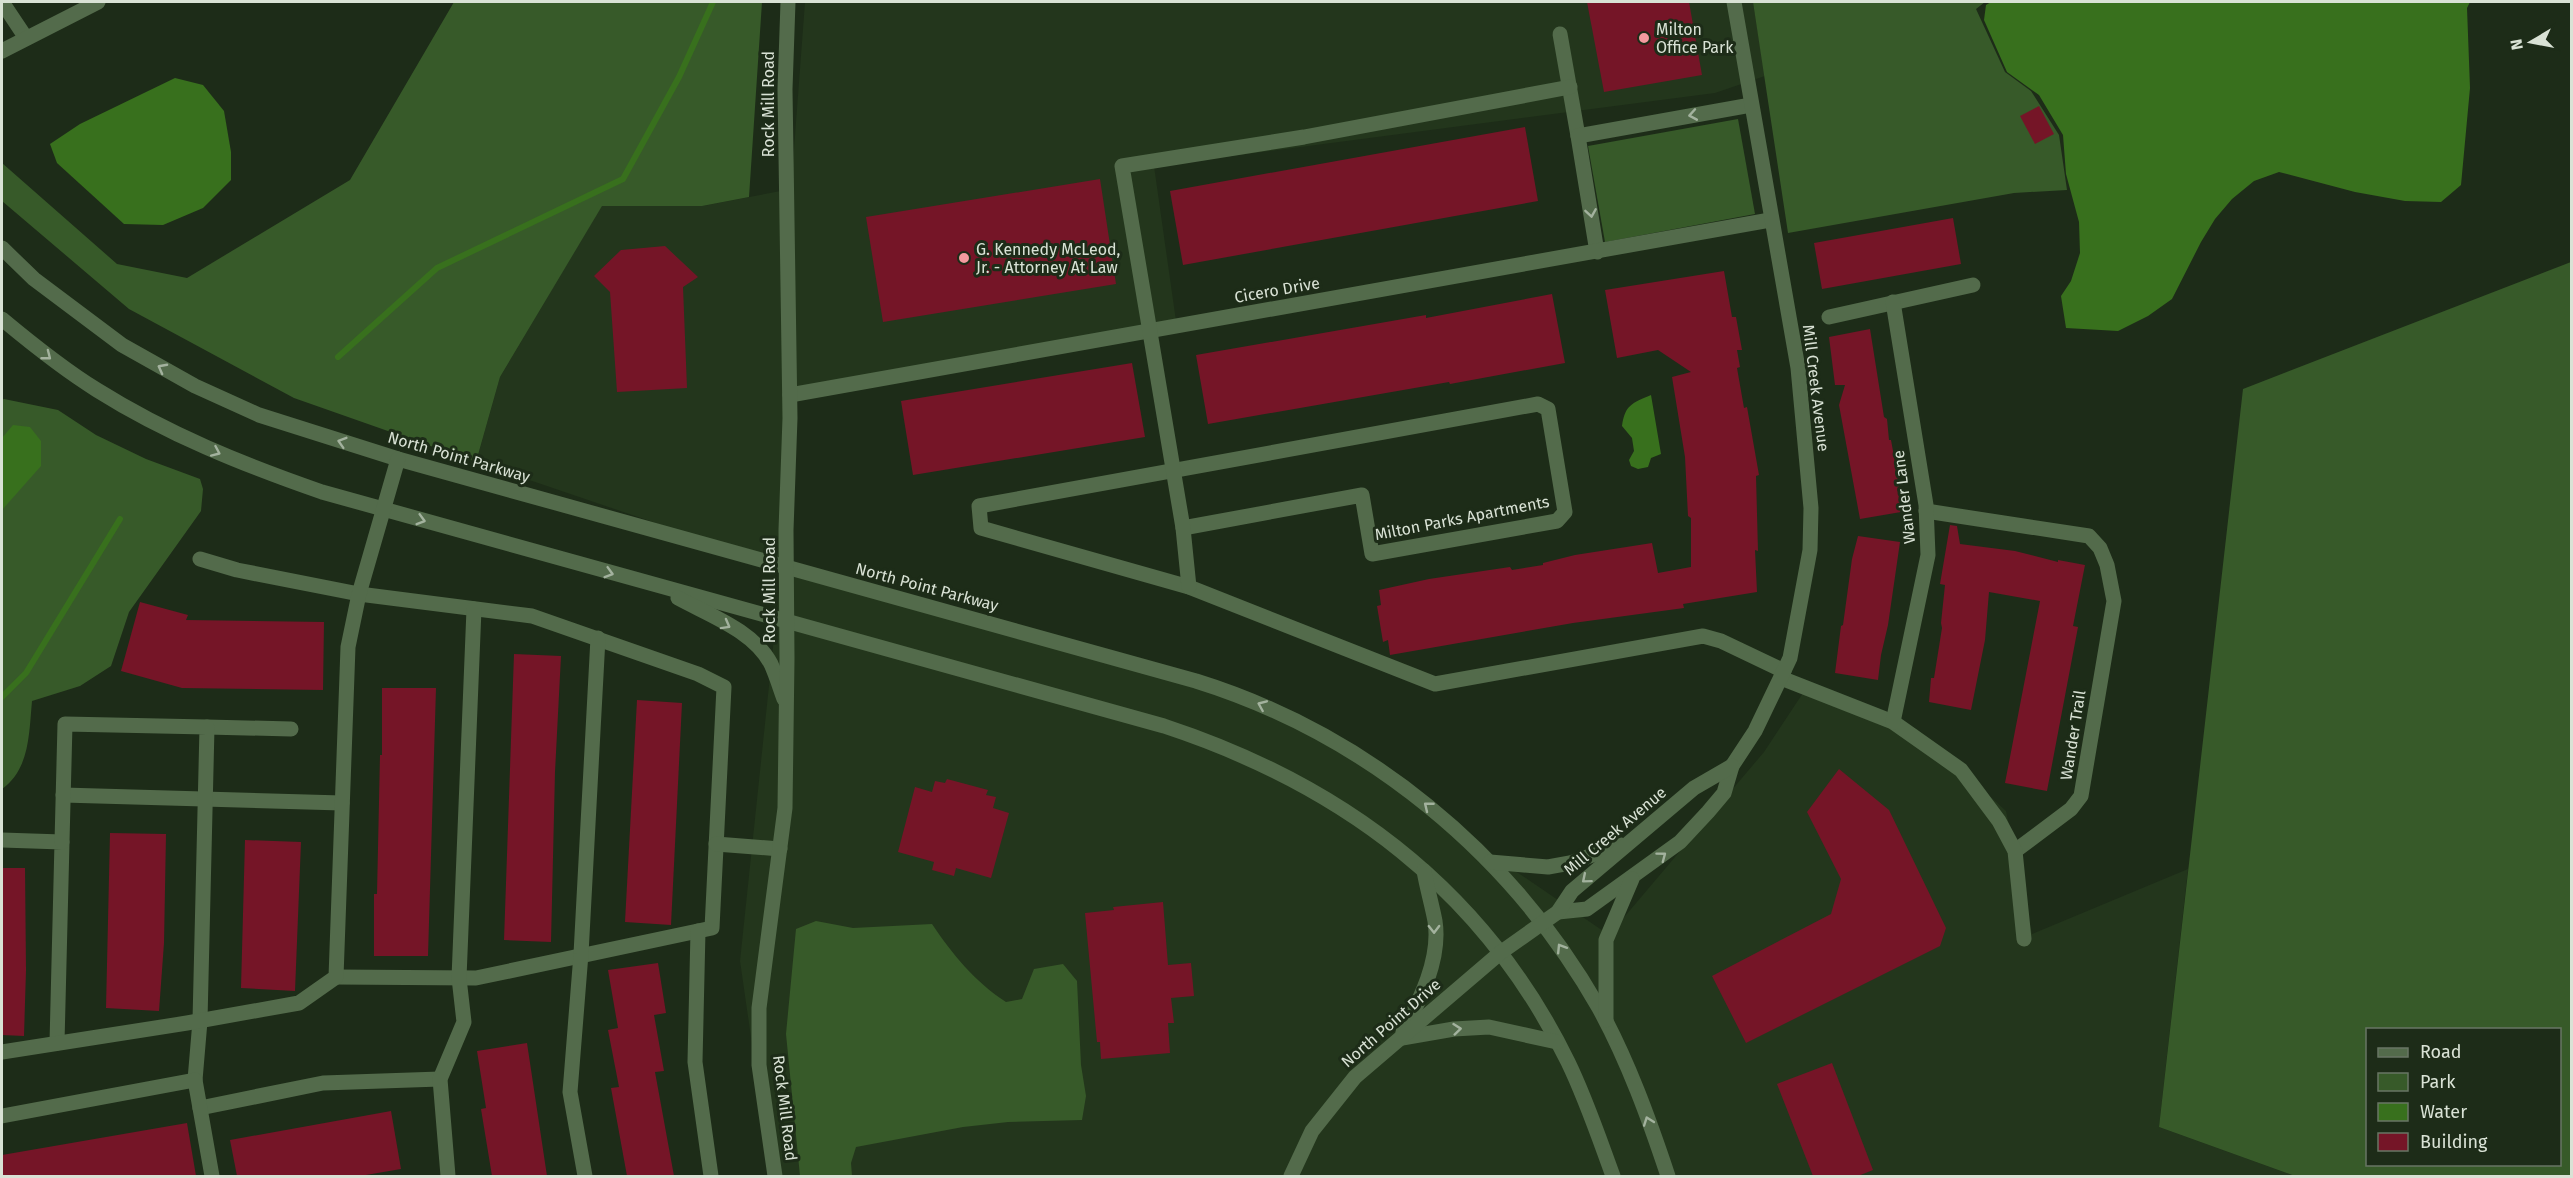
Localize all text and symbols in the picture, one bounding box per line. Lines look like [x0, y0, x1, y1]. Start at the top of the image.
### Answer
north arrow [2501, 12, 2561, 72]
place label: Milton Office Park [1656, 20, 1734, 57]
marker: Milton Office Park [1637, 31, 1651, 45]
text: N [2506, 38, 2527, 51]
street label: Rock Mill Road [759, 51, 778, 157]
one-way arrow [1689, 108, 1699, 121]
one-way arrow [1584, 208, 1597, 218]
place label: G. Kennedy McLeod, Jr. - Attorney At Law [976, 240, 1121, 277]
marker: G. Kennedy McLeod, Jr. - Attorney At Law [957, 251, 971, 265]
street label: Cicero Drive [1233, 273, 1321, 307]
street label: Mill Creek Avenue [1799, 323, 1833, 453]
one-way arrow [40, 348, 51, 359]
one-way arrow [157, 364, 168, 376]
street label: North Point Parkway [386, 428, 532, 486]
one-way arrow [337, 437, 348, 449]
one-way arrow [210, 445, 221, 457]
street label: Wander Lane [1889, 449, 1919, 545]
street label: Milton Parks Apartments [1373, 492, 1551, 544]
one-way arrow [415, 513, 426, 525]
street label: Rock Mill Road [760, 537, 779, 643]
street label: North Point Parkway [854, 559, 1001, 615]
one-way arrow [603, 565, 613, 578]
one-way arrow [720, 618, 730, 629]
street label: Wander Trail [2057, 688, 2090, 781]
one-way arrow [1257, 700, 1268, 712]
street label: Mill Creek Avenue [1560, 783, 1670, 879]
one-way arrow [1424, 803, 1435, 814]
one-way arrow [1655, 852, 1666, 863]
one-way arrow [1582, 871, 1593, 882]
one-way arrow [1428, 924, 1441, 933]
one-way arrow [1557, 944, 1569, 954]
street label: North Point Drive [1337, 975, 1445, 1071]
one-way arrow [1452, 1023, 1462, 1036]
legend [2366, 1028, 2561, 1166]
text: Road [2420, 1041, 2462, 1063]
street label: Rock Mill Road [769, 1054, 801, 1162]
text: Park [2420, 1071, 2456, 1093]
text: Water [2420, 1101, 2467, 1123]
one-way arrow [1643, 1116, 1656, 1127]
text: Building [2420, 1131, 2488, 1153]

